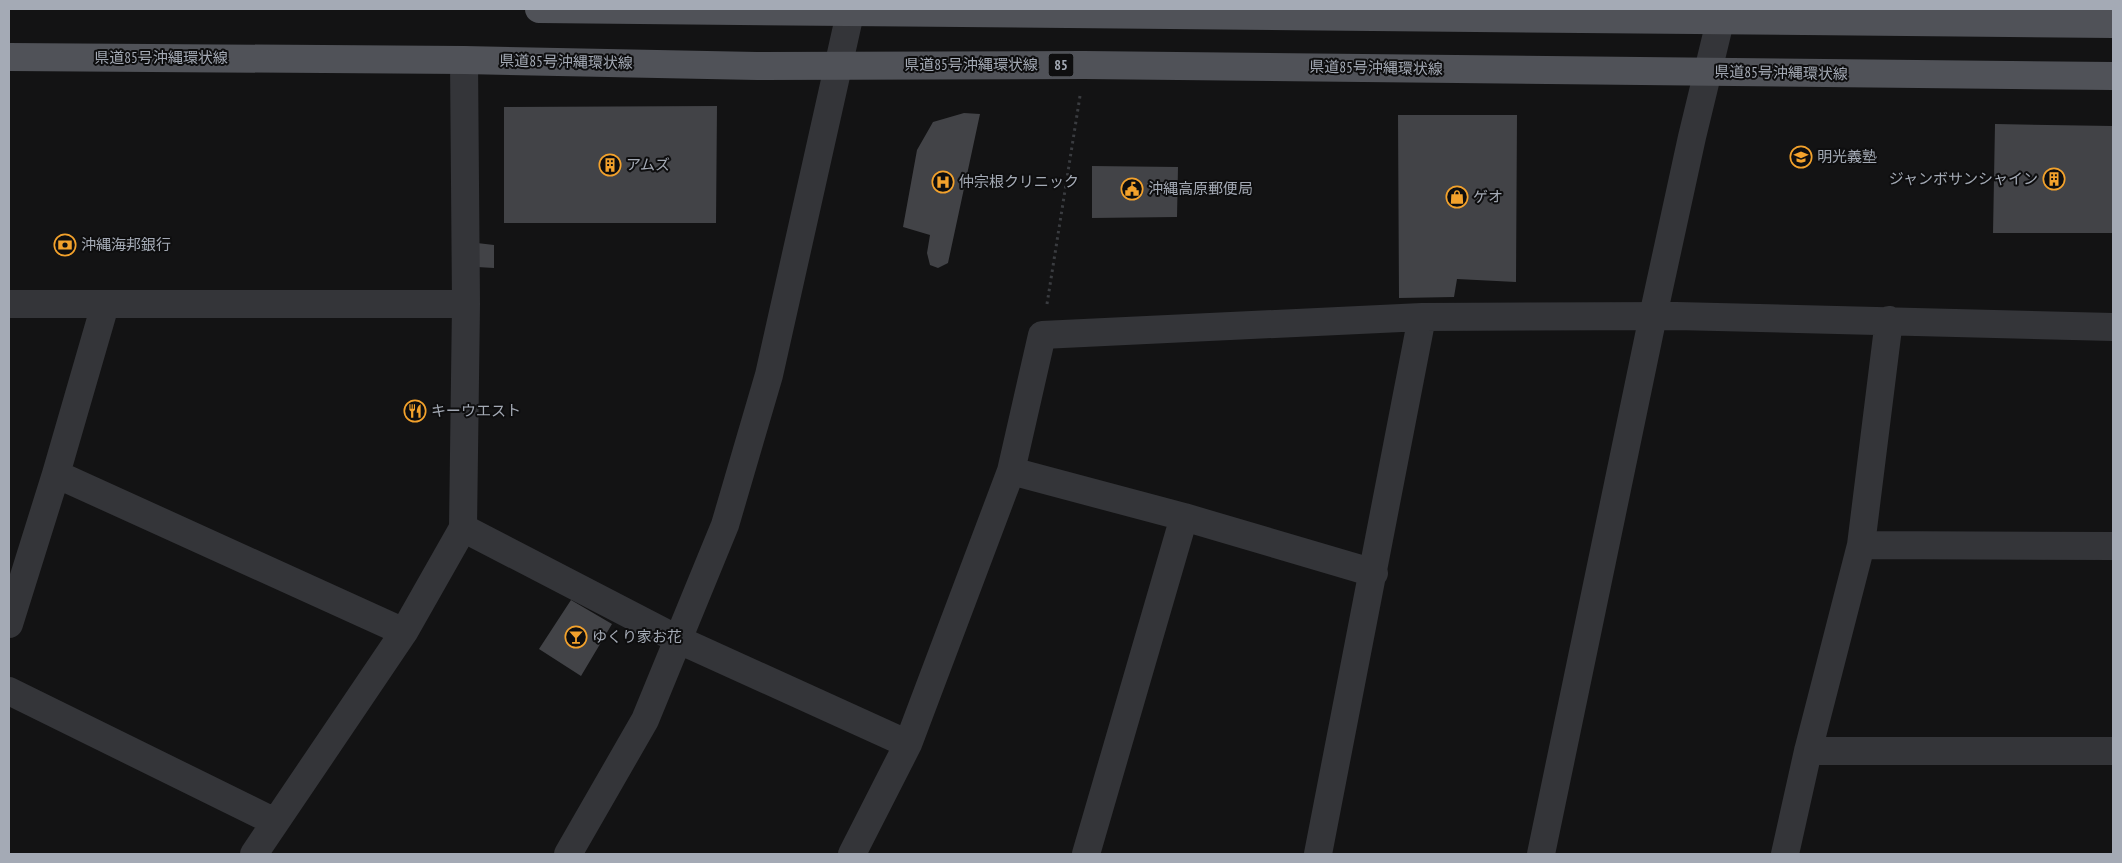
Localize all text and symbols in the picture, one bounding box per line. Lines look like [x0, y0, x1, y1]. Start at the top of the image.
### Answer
street label: 県道85号沖縄環状線 [94, 48, 228, 67]
street label: 県道85号沖縄環状線 [499, 51, 633, 72]
road number: 85 [1048, 54, 1074, 76]
street label: 県道85号沖縄環状線 [904, 55, 1038, 74]
street label: 県道85号沖縄環状線 [1309, 57, 1443, 78]
street label: 県道85号沖縄環状線 [1714, 62, 1848, 83]
school or university icon: 明光義塾 [1789, 145, 1813, 169]
place label: 明光義塾 [1817, 147, 1877, 166]
building icon: アムズ [598, 153, 622, 177]
place label: アムズ [626, 155, 670, 174]
building icon: ジャンボサンシャイン [2042, 167, 2066, 191]
place label: ジャンボサンシャイン [1889, 169, 2038, 188]
hospital icon: 仲宗根クリニック [931, 170, 955, 194]
place label: 仲宗根クリニック [959, 172, 1079, 191]
public building icon: 沖縄高原郵便局 [1120, 177, 1144, 201]
place label: 沖縄高原郵便局 [1148, 179, 1253, 198]
shop icon: ゲオ [1445, 185, 1469, 209]
place label: ゲオ [1473, 187, 1503, 206]
bank icon: 沖縄海邦銀行 [53, 233, 77, 257]
place label: 沖縄海邦銀行 [81, 235, 171, 254]
restaurant icon: キーウエスト [403, 399, 427, 423]
place label: キーウエスト [431, 401, 521, 420]
bar icon: ゆくり家お花 [564, 625, 588, 649]
place label: ゆくり家お花 [592, 627, 682, 646]

